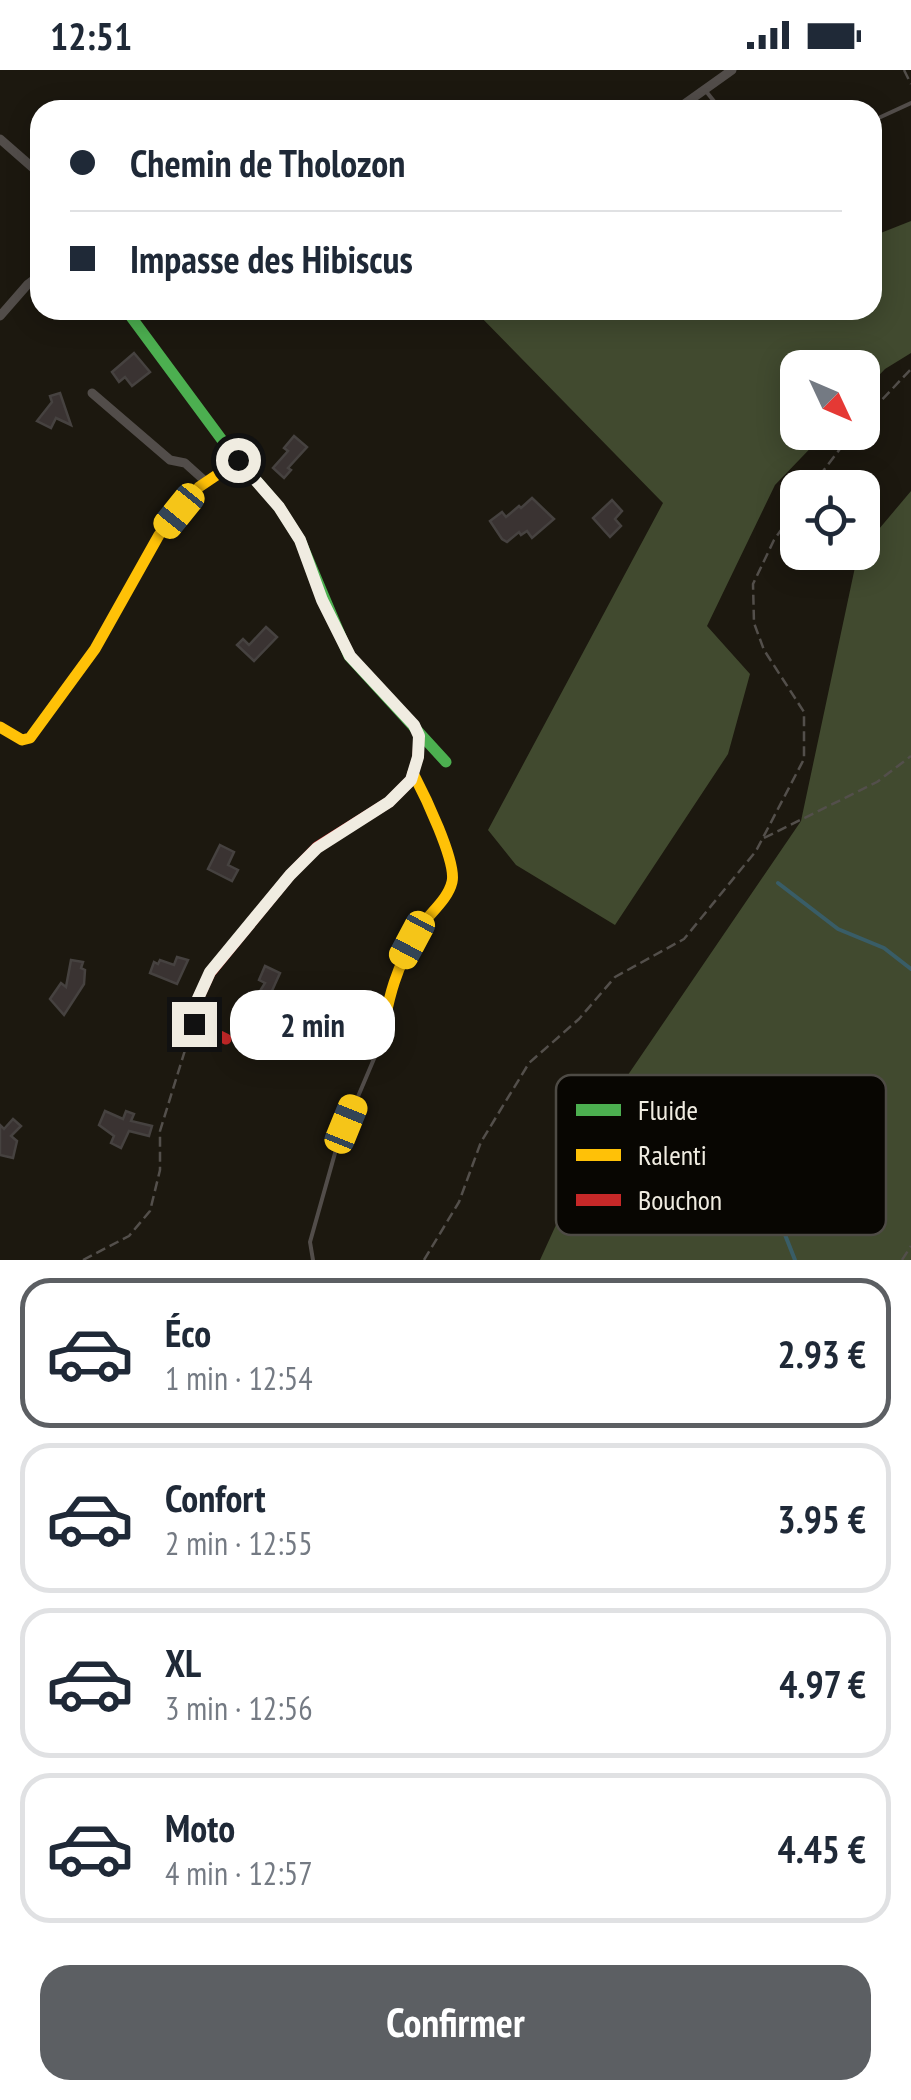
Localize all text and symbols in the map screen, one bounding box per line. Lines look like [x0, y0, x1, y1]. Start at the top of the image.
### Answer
text: 12:51 [50, 11, 132, 60]
text: Chemin de Tholozon [130, 138, 405, 187]
text: Impasse des Hibiscus [130, 234, 413, 283]
north arrow [780, 350, 880, 450]
map controls [780, 350, 880, 570]
route start [216, 438, 261, 483]
button: locate [780, 470, 880, 570]
car [148, 478, 210, 544]
car [385, 906, 439, 974]
callout: 2 min [229, 989, 394, 1059]
route end [172, 1002, 217, 1047]
text: 2 min [280, 1004, 345, 1046]
legend [556, 1075, 886, 1235]
car [321, 1091, 371, 1157]
text: Fluide [638, 1091, 698, 1128]
text: Ralenti [638, 1136, 707, 1173]
text: Bouchon [638, 1181, 722, 1218]
icon: car [45, 1308, 135, 1398]
text: Éco [165, 1308, 211, 1357]
text: 2.93 € [777, 1329, 866, 1378]
text: 1 min · 12:54 [165, 1357, 313, 1399]
icon: car [45, 1473, 135, 1563]
text: Confort [165, 1473, 265, 1522]
text: 3.95 € [777, 1494, 866, 1543]
text: 2 min · 12:55 [165, 1522, 313, 1564]
icon: car [45, 1638, 135, 1728]
text: XL [165, 1638, 201, 1687]
text: 4.97 € [779, 1659, 866, 1708]
text: 3 min · 12:56 [165, 1687, 313, 1729]
icon: car [45, 1803, 135, 1893]
text: Moto [165, 1803, 235, 1852]
text: 4.45 € [777, 1824, 866, 1873]
text: 4 min · 12:57 [165, 1852, 313, 1894]
button: Confirmer [40, 1965, 871, 2080]

